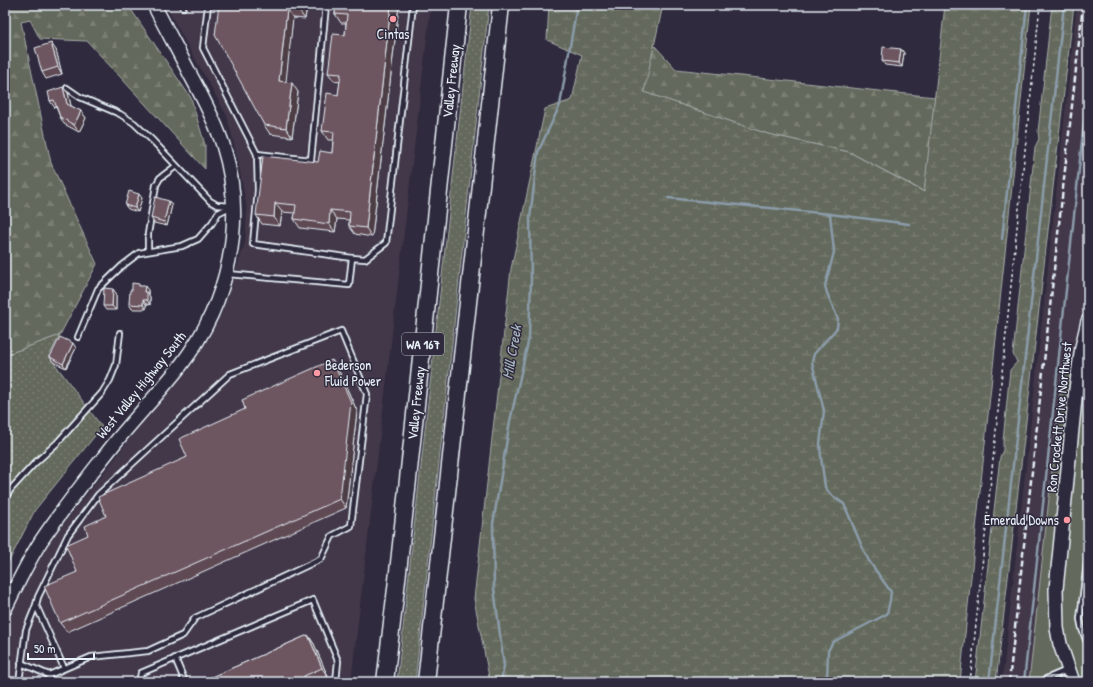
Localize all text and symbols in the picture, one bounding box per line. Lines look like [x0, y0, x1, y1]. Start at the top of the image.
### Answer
marker: Cintas [388, 14, 398, 24]
place label: Cintas [377, 24, 409, 43]
street label: Valley Freeway [437, 43, 465, 119]
water label: Mill Creek [496, 322, 527, 381]
street label: West Valley Highway South [91, 327, 191, 443]
road number: WA 167 [402, 333, 444, 355]
street label: Ron Crockett Drive Northwest [1041, 341, 1076, 493]
place label: Bederson Fluid Power [324, 355, 382, 390]
street label: Valley Freeway [402, 365, 430, 441]
marker: Bederson Fluid Power [312, 368, 322, 378]
place label: Emerald Downs [984, 510, 1059, 529]
marker: Emerald Downs [1062, 515, 1072, 525]
scale bar [28, 635, 94, 661]
text: 50 m [34, 640, 55, 657]

